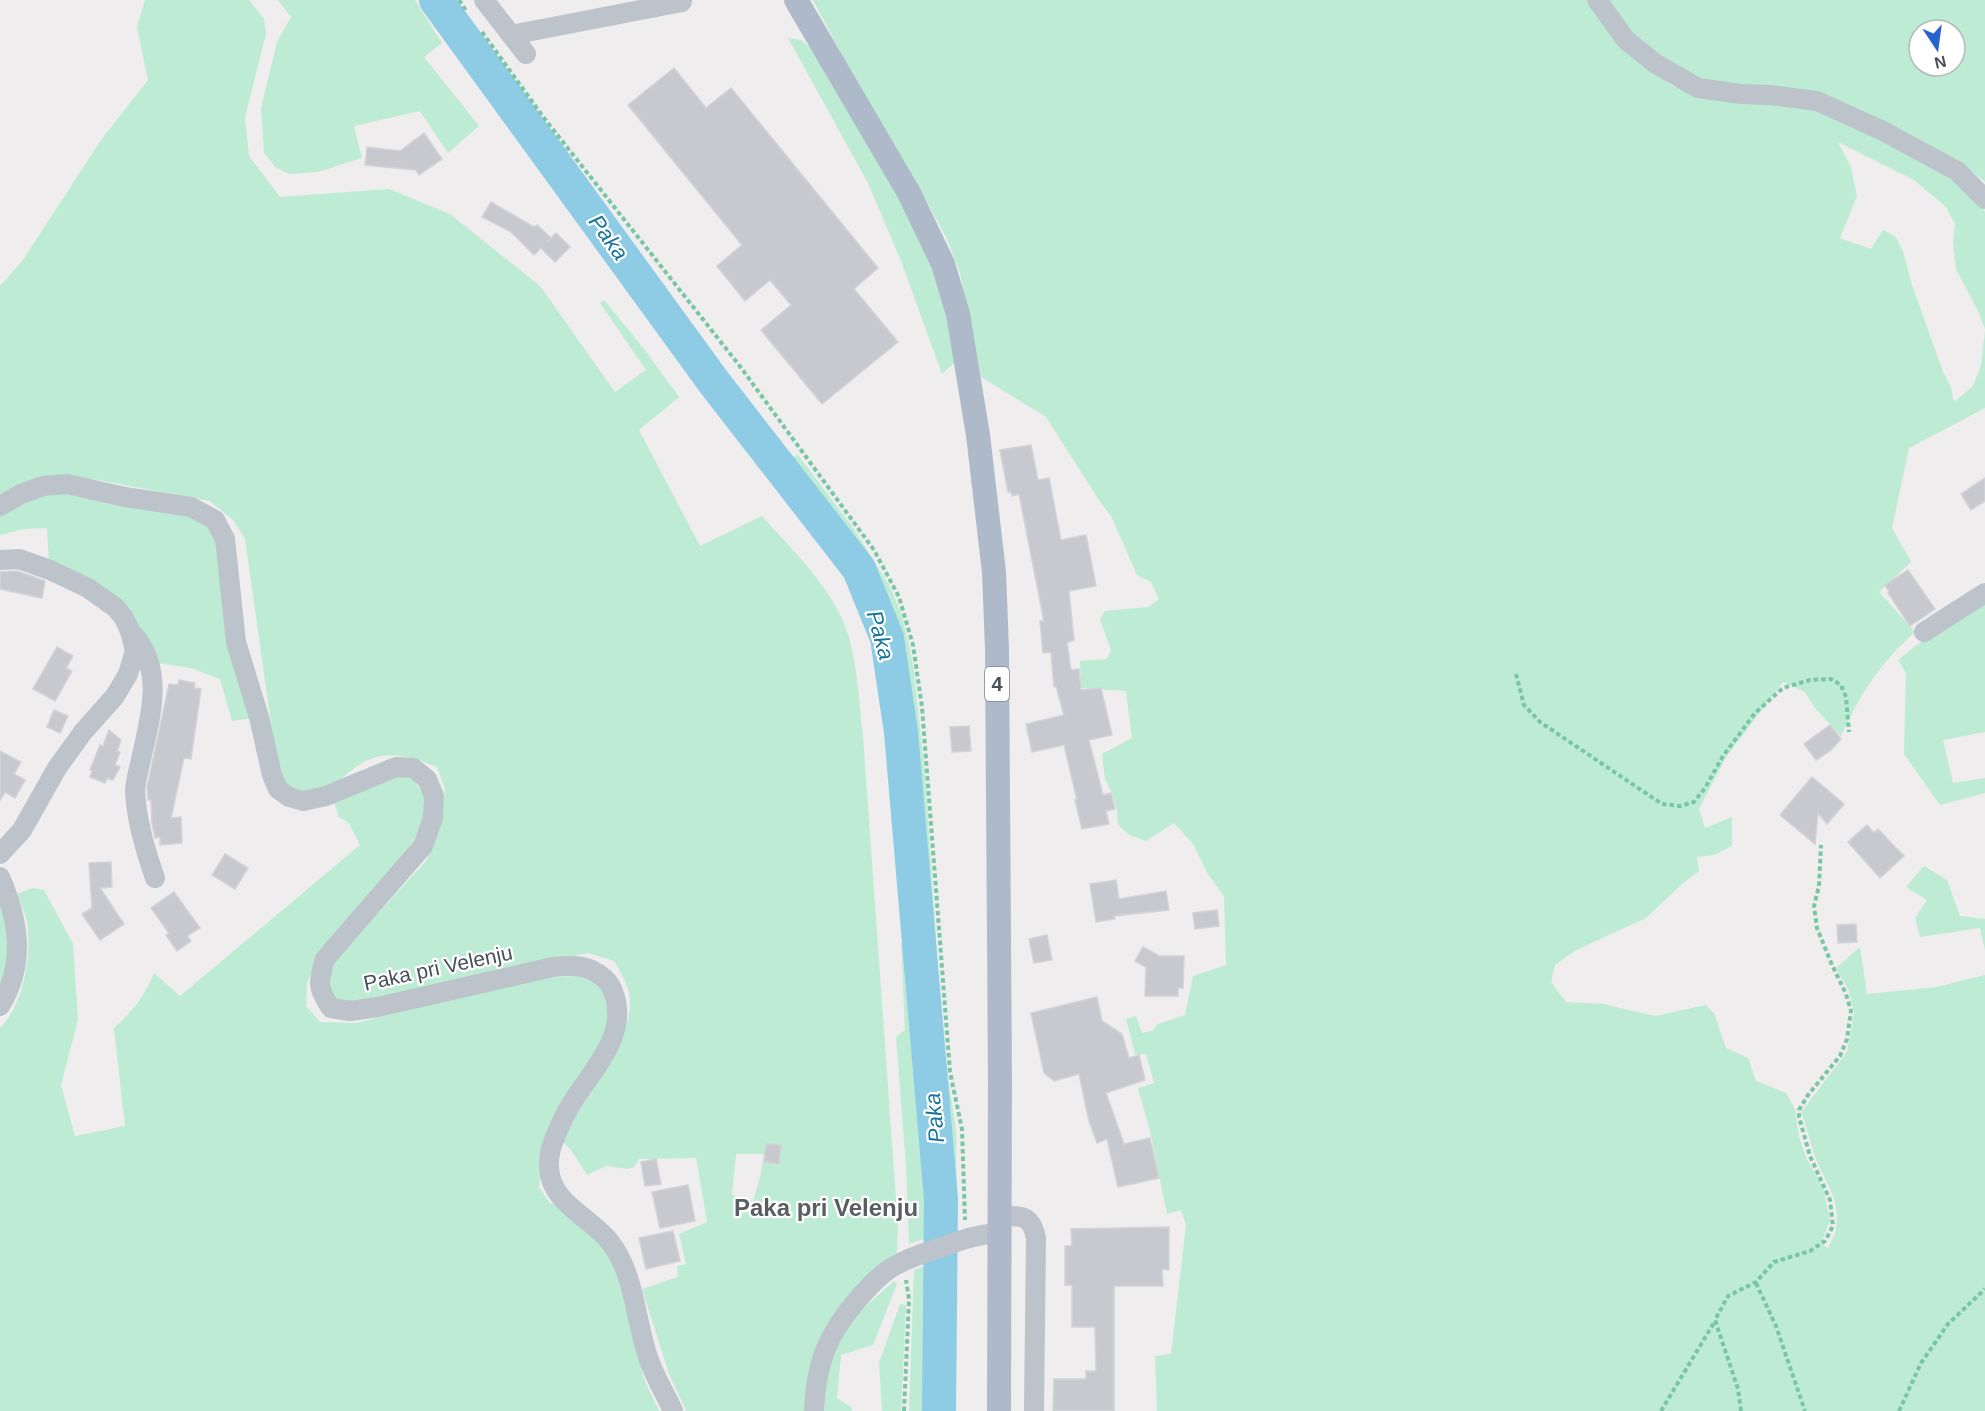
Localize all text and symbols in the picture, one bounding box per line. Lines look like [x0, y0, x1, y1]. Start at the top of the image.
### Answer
north arrow [1907, 18, 1967, 78]
text: N [1933, 53, 1948, 72]
water label: Paka [584, 210, 633, 265]
water label: Paka [862, 608, 899, 663]
road number: 4 [985, 667, 1009, 701]
street label: Paka pri Velenju [361, 940, 515, 995]
water label: Paka [920, 1092, 949, 1144]
district label: Paka pri Velenju [734, 1194, 918, 1221]

